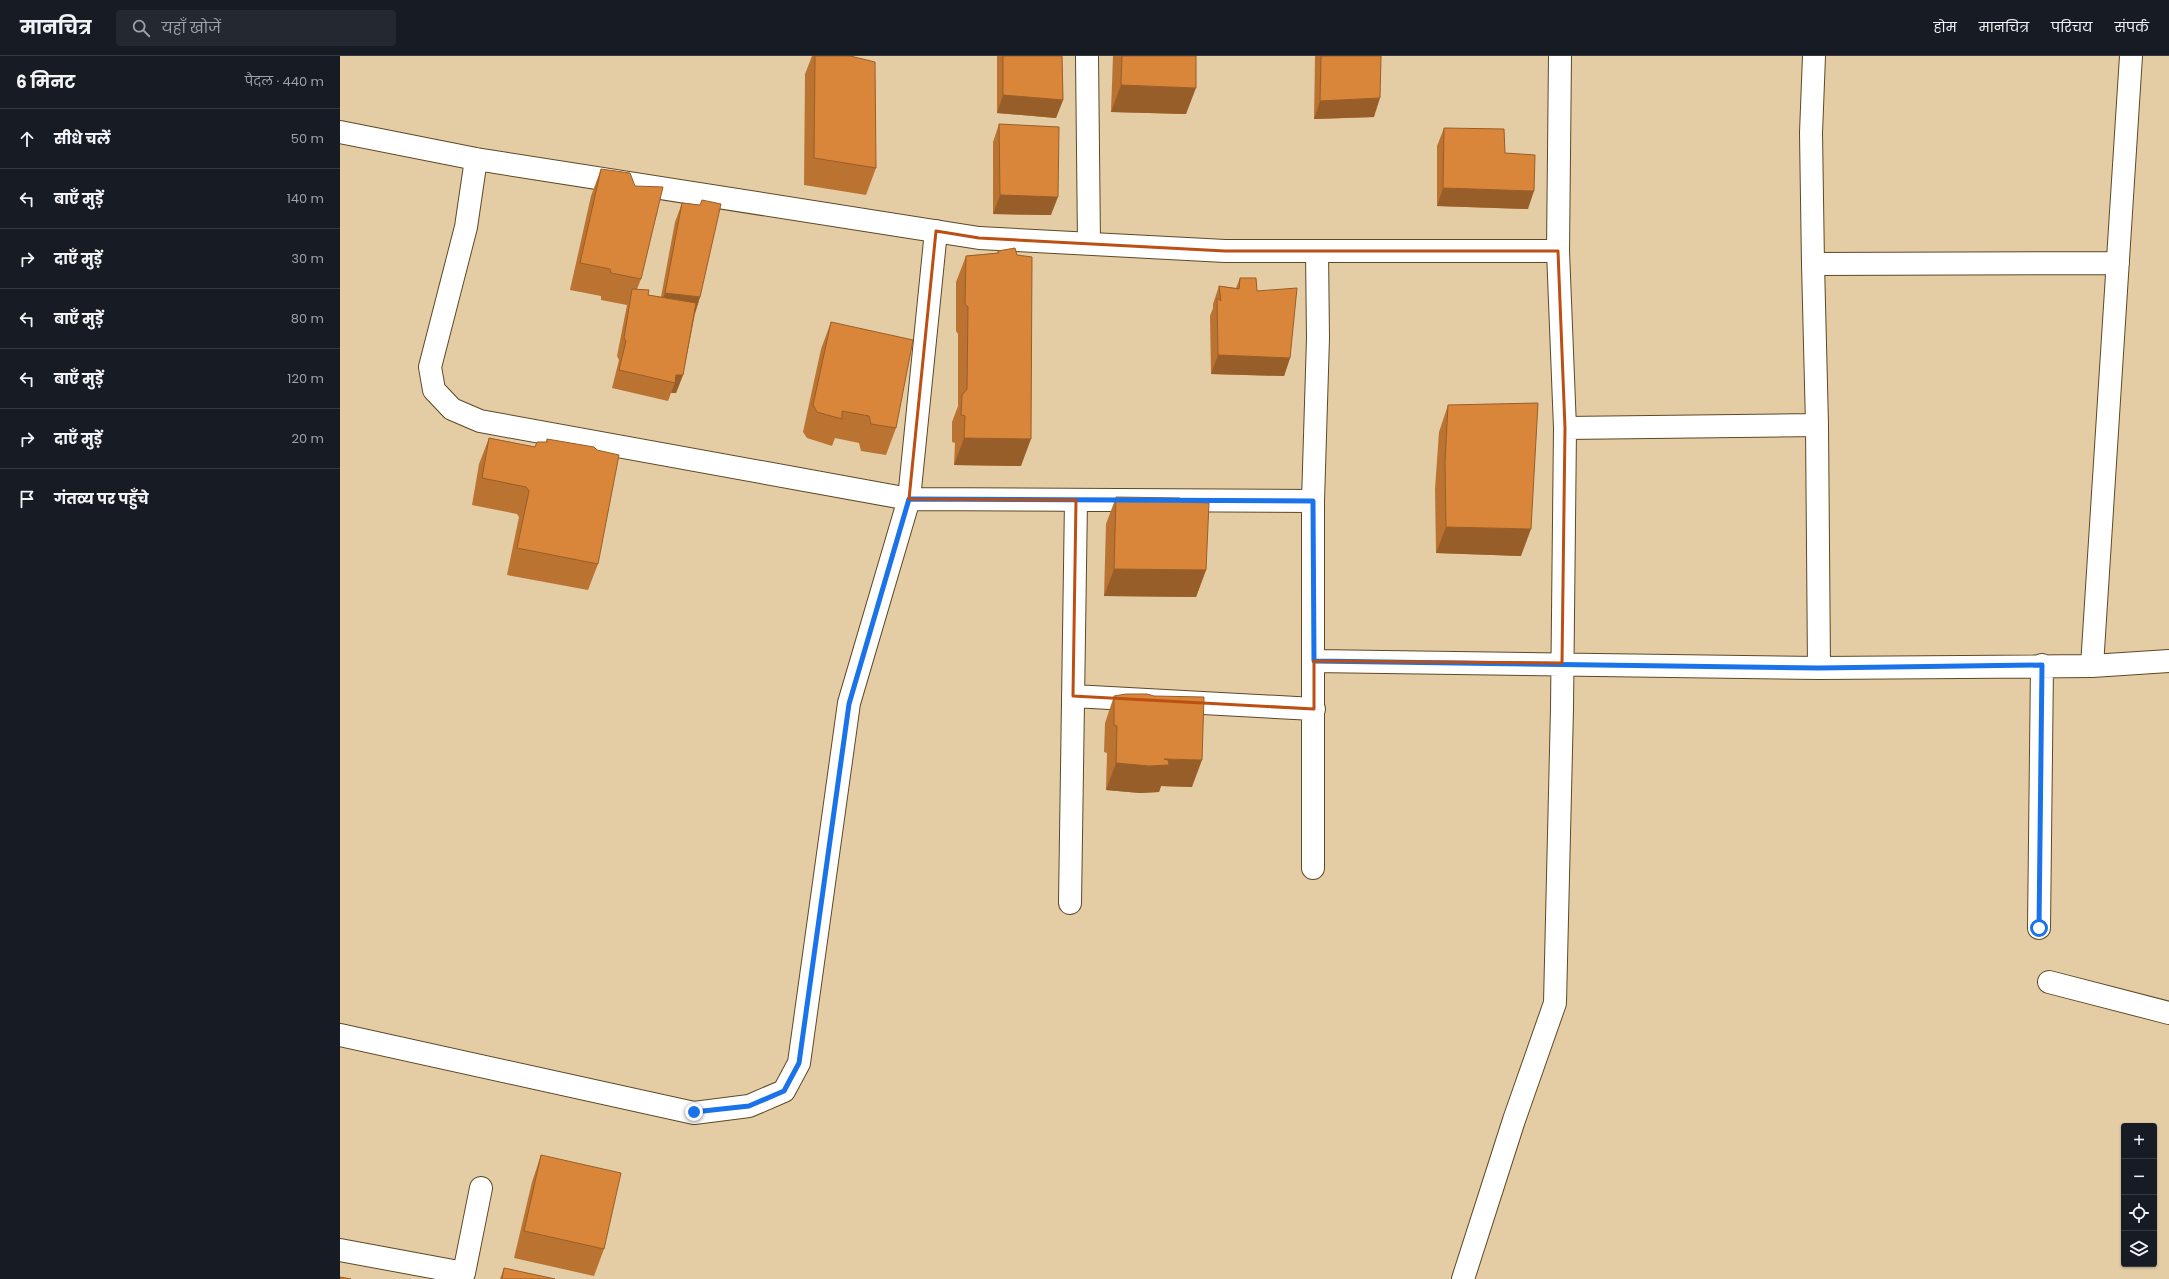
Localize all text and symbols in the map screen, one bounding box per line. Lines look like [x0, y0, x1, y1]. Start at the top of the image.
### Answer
search box [116, 10, 396, 46]
text: मानचित्र [20, 14, 92, 41]
icon: search [130, 17, 152, 39]
text: यहाँ खोजें [162, 17, 221, 38]
text: होम [1933, 17, 1957, 37]
text: मानचित्र [1979, 17, 2029, 37]
text: परिचय [2051, 17, 2092, 37]
text: संपर्क [2114, 17, 2149, 37]
text: 6 मिनट [16, 70, 75, 94]
text: पैदल · 440 m [245, 72, 324, 91]
icon: ahead [16, 128, 38, 150]
text: सीधे चलें [54, 128, 110, 149]
text: 50 m [291, 129, 324, 148]
icon: left [16, 188, 38, 210]
text: बाएँ मुड़ें [54, 188, 103, 209]
text: 140 m [287, 189, 324, 208]
icon: right [16, 248, 38, 270]
text: दाएँ मुड़ें [54, 248, 102, 269]
text: 30 m [291, 249, 324, 268]
icon: left [16, 308, 38, 330]
text: बाएँ मुड़ें [54, 308, 103, 329]
text: 80 m [291, 309, 324, 328]
icon: left [16, 368, 38, 390]
text: बाएँ मुड़ें [54, 368, 103, 389]
text: 120 m [287, 369, 324, 388]
icon: right [16, 428, 38, 450]
text: दाएँ मुड़ें [54, 428, 102, 449]
text: 20 m [291, 429, 324, 448]
icon: arrive [16, 488, 38, 510]
text: गंतव्य पर पहुँचे [54, 488, 149, 509]
route start [2030, 919, 2048, 937]
route end [685, 1103, 703, 1121]
map controls [2121, 1123, 2157, 1267]
button: + [2121, 1123, 2157, 1159]
button: − [2121, 1159, 2157, 1195]
button: locate [2121, 1195, 2157, 1231]
button: layers [2121, 1231, 2157, 1267]

